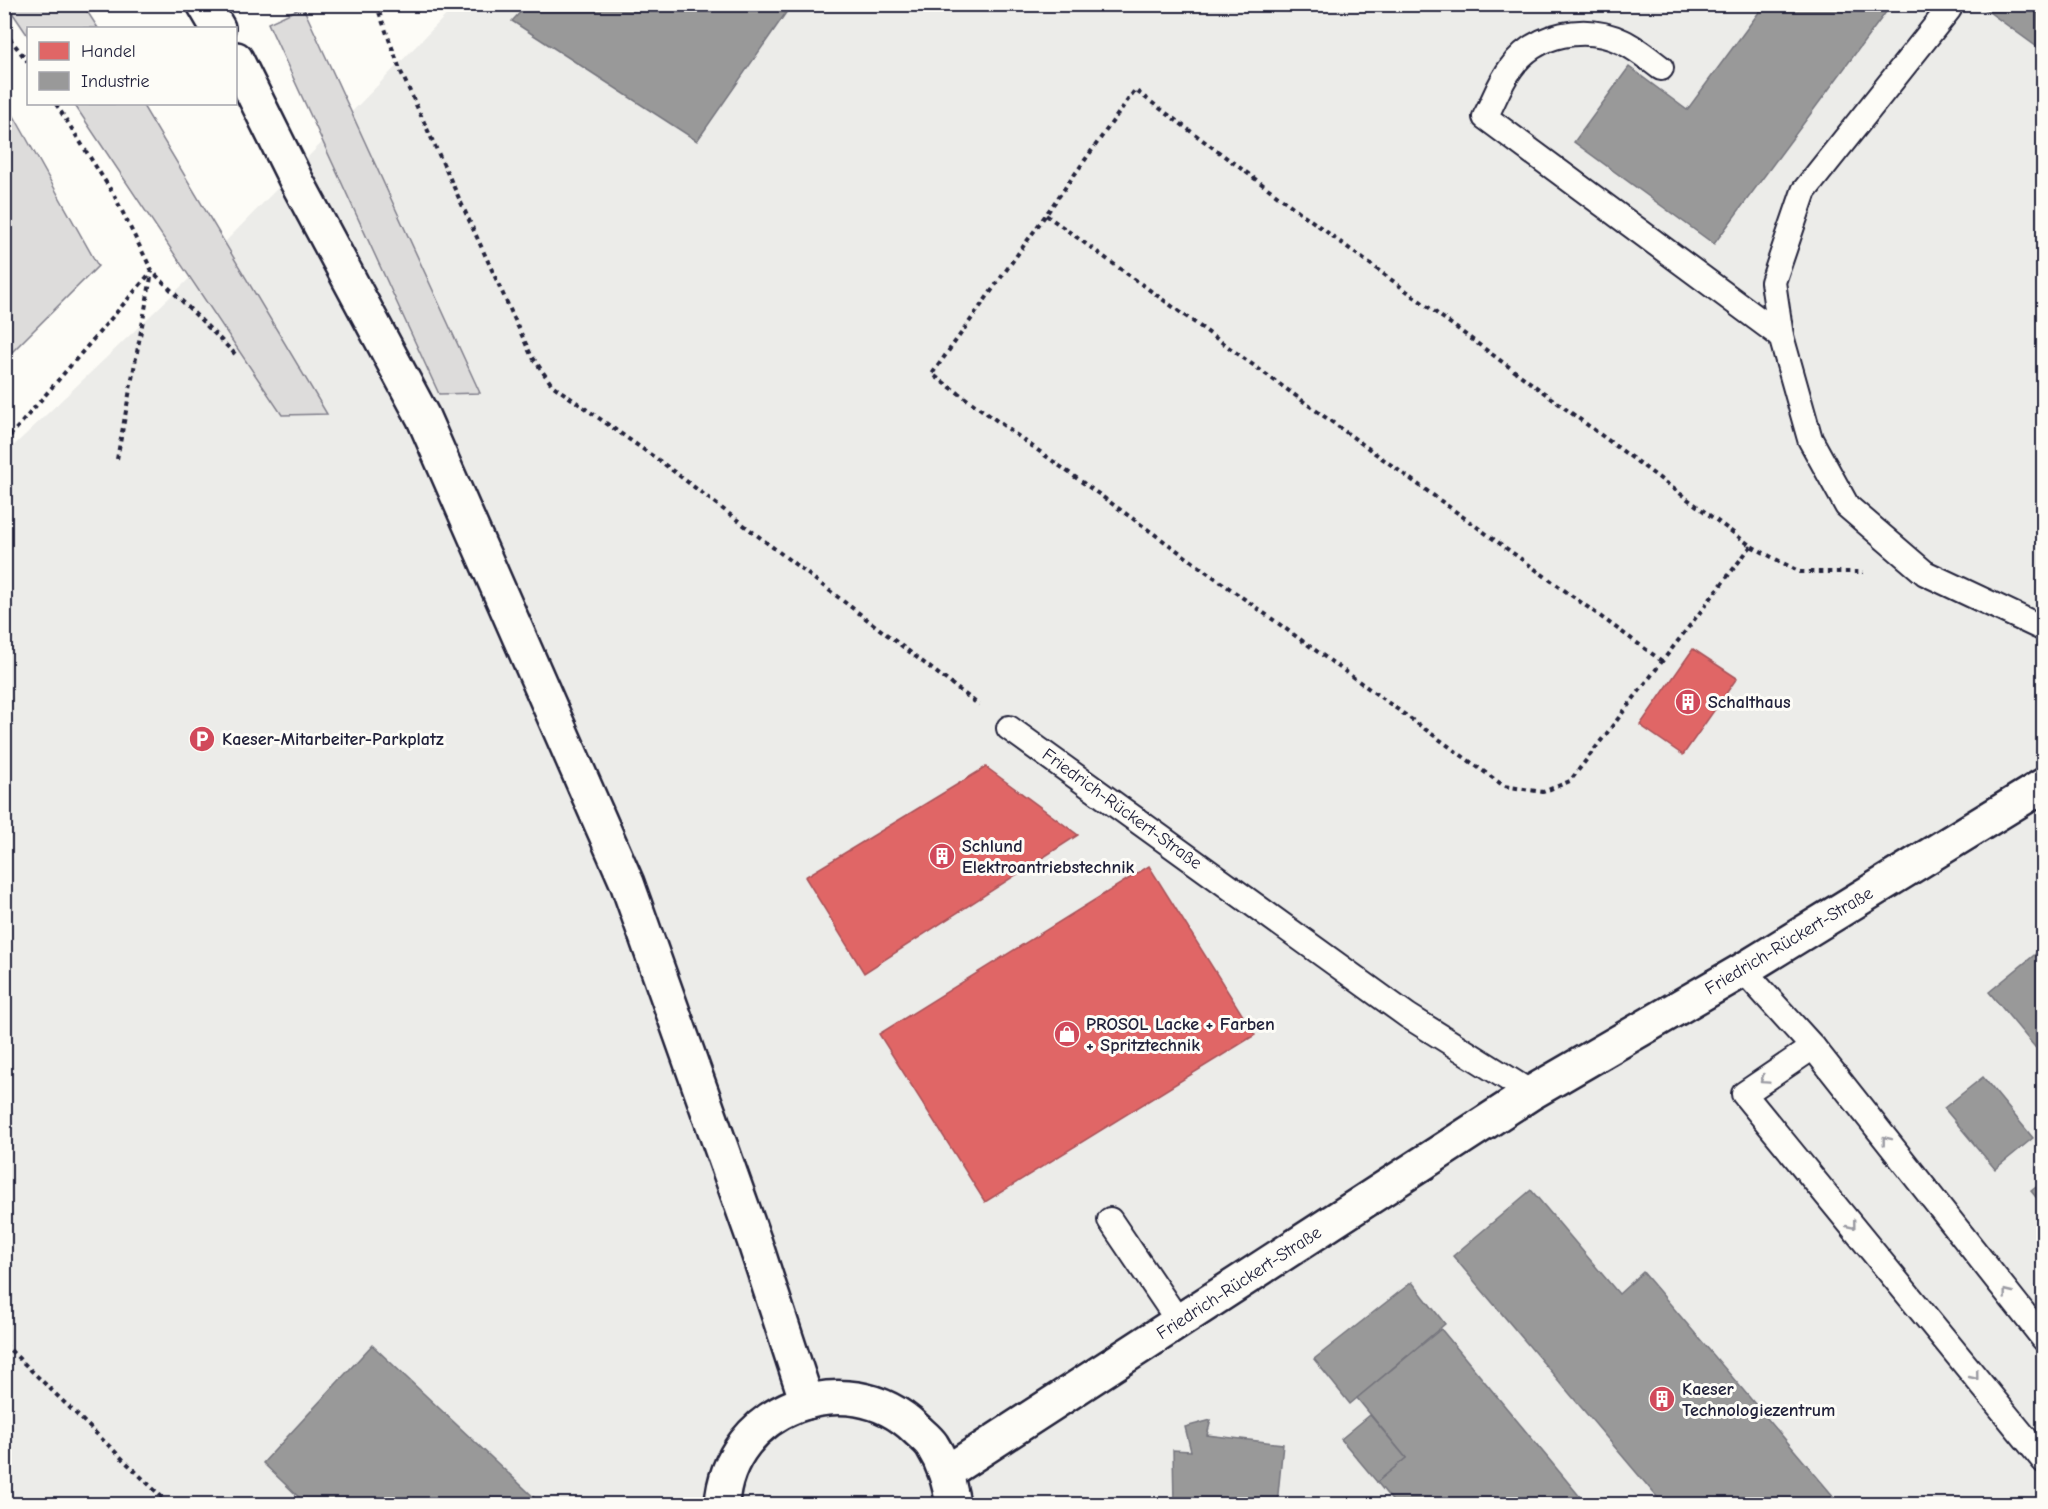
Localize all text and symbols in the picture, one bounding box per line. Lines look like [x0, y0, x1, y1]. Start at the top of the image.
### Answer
legend [27, 27, 237, 105]
text: Handel [81, 41, 136, 62]
text: Industrie [81, 71, 150, 92]
building icon: Schalthaus [1673, 687, 1703, 717]
place label: Schalthaus [1708, 692, 1791, 713]
parking icon: Kaeser-Mitarbeiter-Parkplatz [187, 724, 217, 754]
place label: Kaeser-Mitarbeiter-Parkplatz [222, 729, 444, 750]
street label: Friedrich-Rückert-Straße [1038, 744, 1206, 874]
place label: Schlund Elektroantriebstechnik [962, 836, 1135, 878]
building icon: Schlund Elektroantriebstechnik [927, 841, 957, 871]
street label: Friedrich-Rückert-Straße [1701, 883, 1877, 999]
place label: PROSOL Lacke + Farben + Spritztechnik [1086, 1014, 1275, 1056]
shop icon: PROSOL Lacke + Farben + Spritztechnik [1052, 1019, 1082, 1049]
one-way arrow [1760, 1073, 1771, 1084]
one-way arrow [1883, 1136, 1894, 1147]
one-way arrow [1844, 1219, 1855, 1230]
street label: Friedrich-Rückert-Straße [1153, 1222, 1325, 1344]
one-way arrow [2004, 1289, 2015, 1300]
one-way arrow [1967, 1370, 1978, 1381]
place label: Kaeser Technologiezentrum [1682, 1379, 1835, 1421]
building icon: Kaeser Technologiezentrum [1647, 1384, 1677, 1414]

